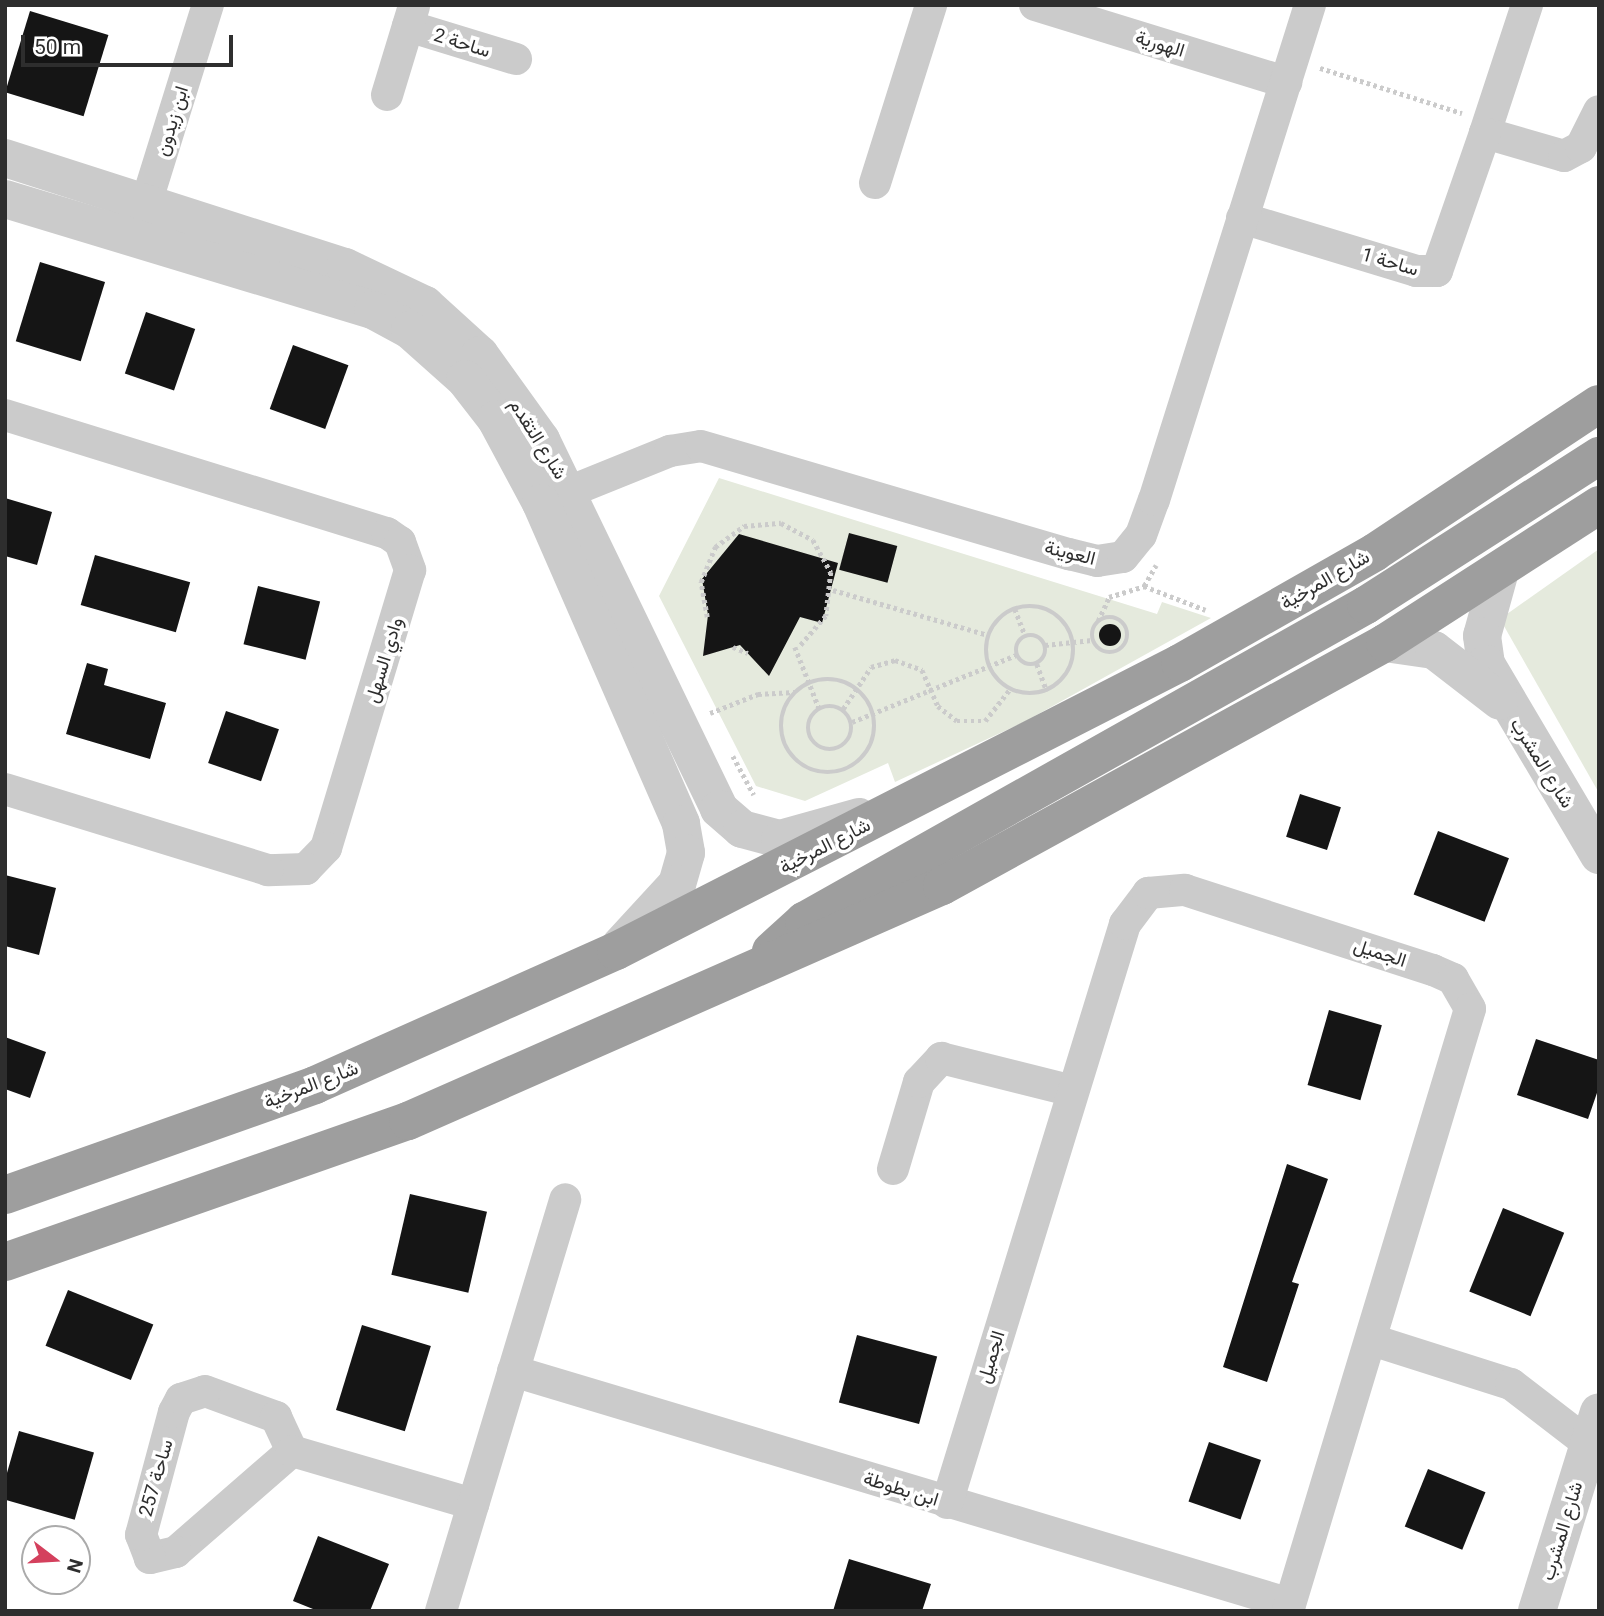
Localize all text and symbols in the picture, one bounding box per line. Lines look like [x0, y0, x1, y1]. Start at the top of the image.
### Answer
scale bar [24, 21, 236, 65]
street label: ساحة 2 [431, 24, 493, 62]
street label: الهورية [1133, 26, 1187, 62]
text: 50 m [34, 35, 81, 59]
street label: ابن زيدون [151, 83, 193, 159]
street label: ساحة 1 [1359, 243, 1421, 281]
street label: شارع التقدم [504, 394, 572, 484]
street label: العوينة [1042, 536, 1098, 570]
street label: شارع المرخية [1276, 545, 1374, 615]
street label: وادي السهل [360, 615, 408, 705]
street label: شارع المشرب [1505, 714, 1579, 812]
street label: شارع المرخية [776, 813, 874, 879]
street label: الجميل [1351, 934, 1409, 972]
street label: شارع المرخية [261, 1057, 361, 1113]
street label: الجميل [972, 1328, 1010, 1386]
street label: ساحة 257 [134, 1437, 178, 1519]
street label: ابن بطوطة [861, 1467, 941, 1511]
street label: شارع المشرب [1536, 1479, 1588, 1583]
north arrow [21, 1525, 91, 1595]
text: N [62, 1556, 88, 1575]

